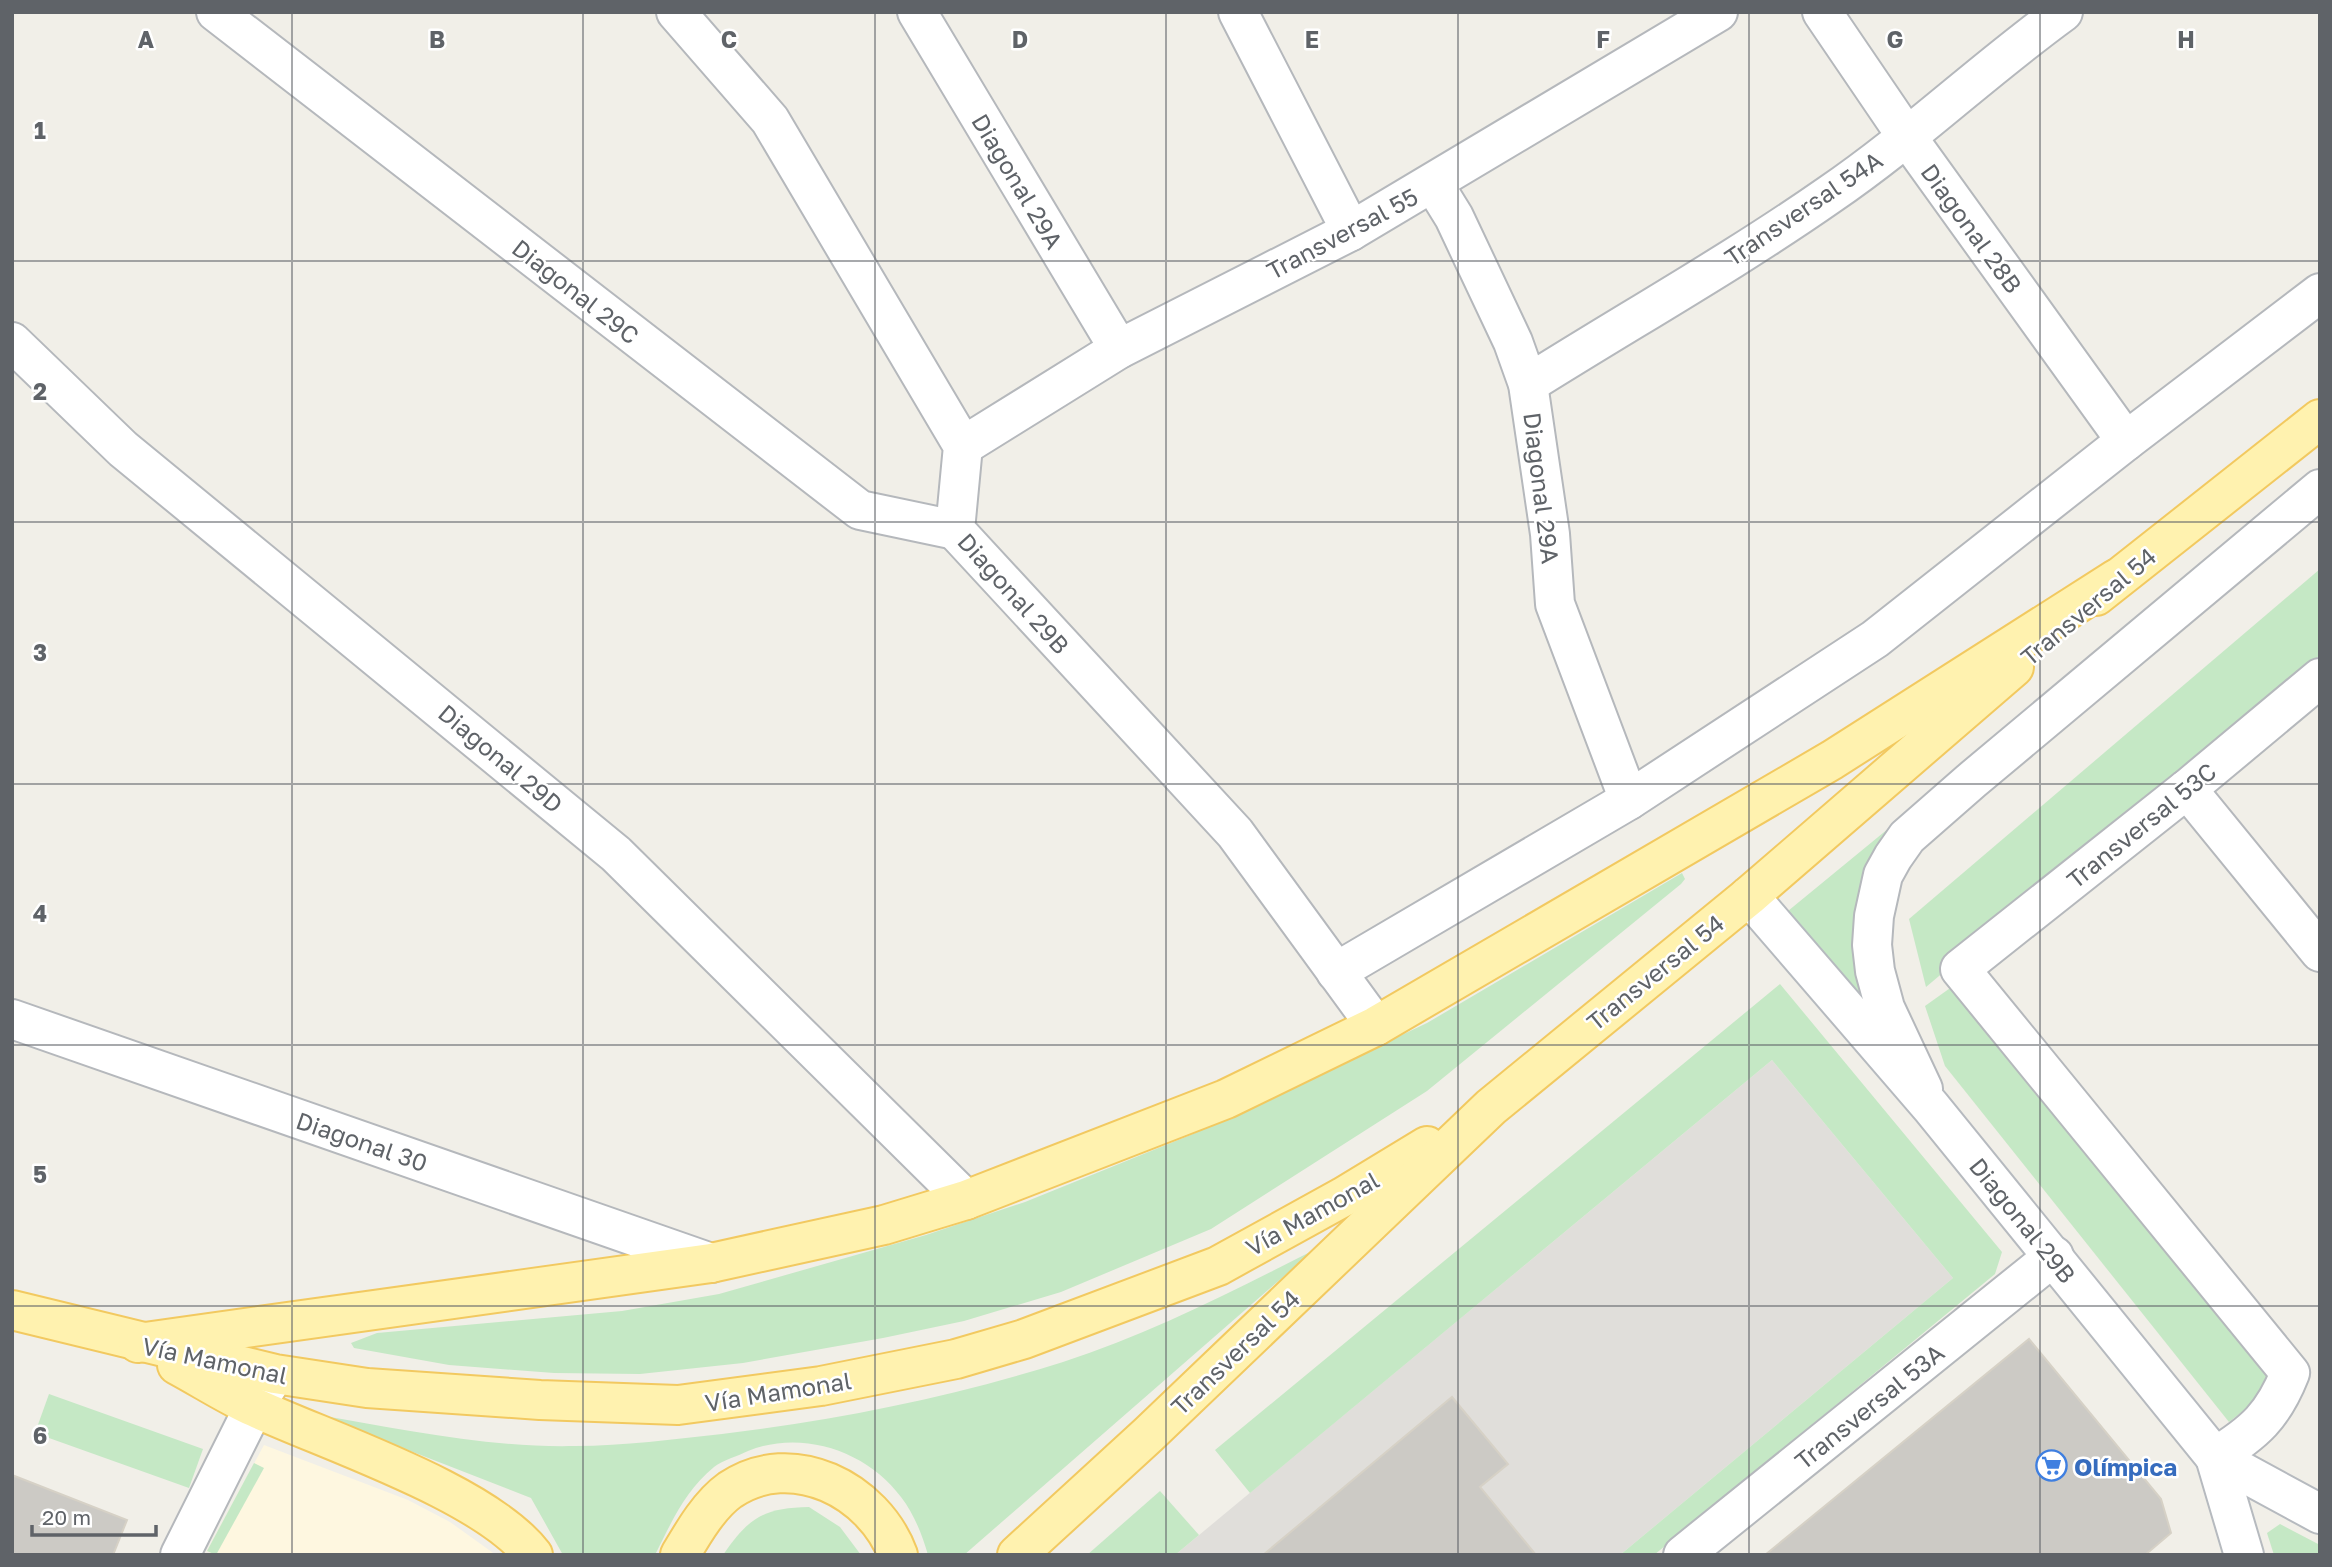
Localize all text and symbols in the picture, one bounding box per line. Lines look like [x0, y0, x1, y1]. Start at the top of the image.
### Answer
text: A [138, 25, 155, 53]
text: B [429, 25, 445, 53]
text: C [721, 25, 737, 53]
text: D [1012, 25, 1028, 53]
text: E [1305, 25, 1319, 53]
text: F [1596, 25, 1610, 53]
text: G [1887, 25, 1903, 53]
text: H [2177, 25, 2195, 53]
street label: Diagonal 29A [966, 108, 1070, 254]
text: 1 [34, 116, 46, 144]
street label: Transversal 54A [1719, 145, 1887, 271]
street label: Diagonal 28B [1915, 158, 2029, 298]
street label: Transversal 55 [1262, 181, 1422, 285]
street label: Diagonal 29C [507, 233, 645, 349]
text: 2 [33, 377, 47, 405]
street label: Diagonal 29A [1518, 411, 1566, 565]
street label: Diagonal 29B [952, 527, 1076, 659]
street label: Transversal 54 [2014, 541, 2162, 671]
text: 3 [33, 638, 47, 666]
street label: Diagonal 29D [433, 698, 569, 818]
street label: Transversal 53C [2061, 756, 2221, 894]
text: 4 [33, 899, 47, 927]
street label: Transversal 54 [1581, 908, 1729, 1036]
street label: Diagonal 30 [293, 1105, 431, 1177]
street label: Diagonal 29B [1964, 1152, 2082, 1288]
text: 5 [33, 1160, 47, 1188]
street label: Vía Mamonal [1240, 1164, 1384, 1262]
street label: Transversal 54 [1165, 1283, 1305, 1421]
street label: Vía Mamonal [140, 1330, 290, 1390]
street label: Transversal 53A [1789, 1337, 1949, 1475]
street label: Vía Mamonal [703, 1365, 853, 1417]
text: 6 [33, 1421, 47, 1449]
supermarket icon: Olímpica [2034, 1449, 2068, 1483]
place label: Olímpica [2074, 1452, 2177, 1481]
scale bar [32, 1494, 156, 1538]
text: 20 m [42, 1504, 91, 1530]

